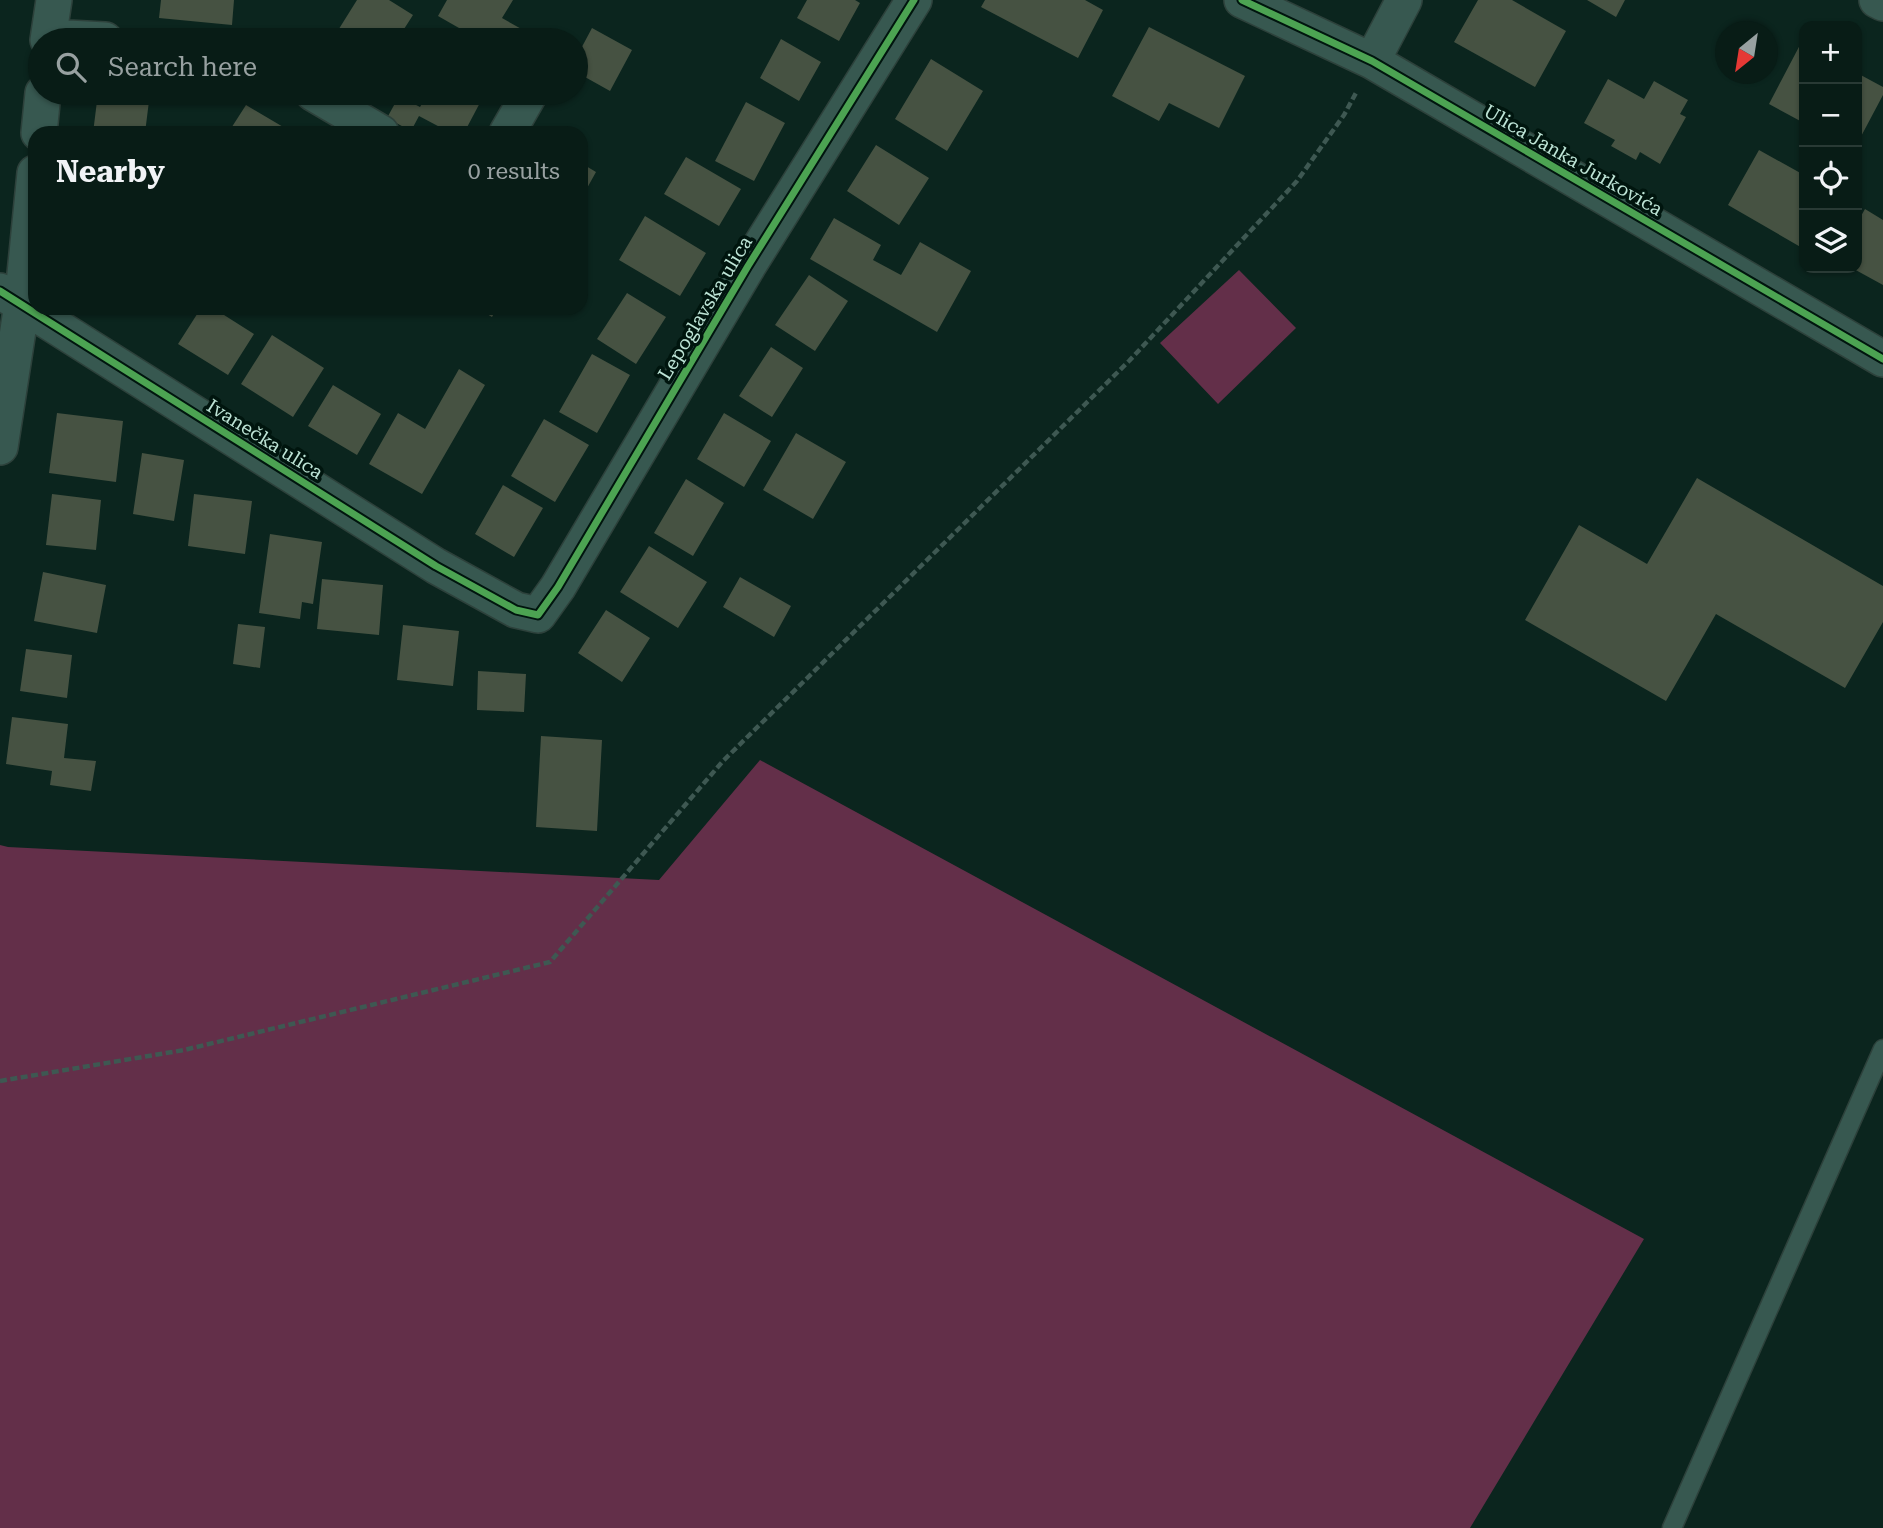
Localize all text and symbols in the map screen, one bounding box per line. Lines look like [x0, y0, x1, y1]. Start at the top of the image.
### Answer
north arrow [1715, 21, 1778, 84]
map controls [1799, 21, 1862, 273]
button: + [1799, 21, 1862, 84]
search box [28, 28, 588, 105]
icon: search [52, 48, 90, 86]
text: Search here [108, 52, 257, 82]
button: − [1799, 84, 1862, 147]
street label: Ulica Janka Jurkovića [1479, 99, 1667, 221]
button: locate [1799, 147, 1862, 210]
text: Nearby [56, 154, 165, 189]
text: 0 results [468, 158, 560, 185]
button: layers [1799, 210, 1862, 273]
street label: Lepoglavska ulica [653, 231, 757, 384]
street label: Ivanečka ulica [203, 394, 328, 484]

